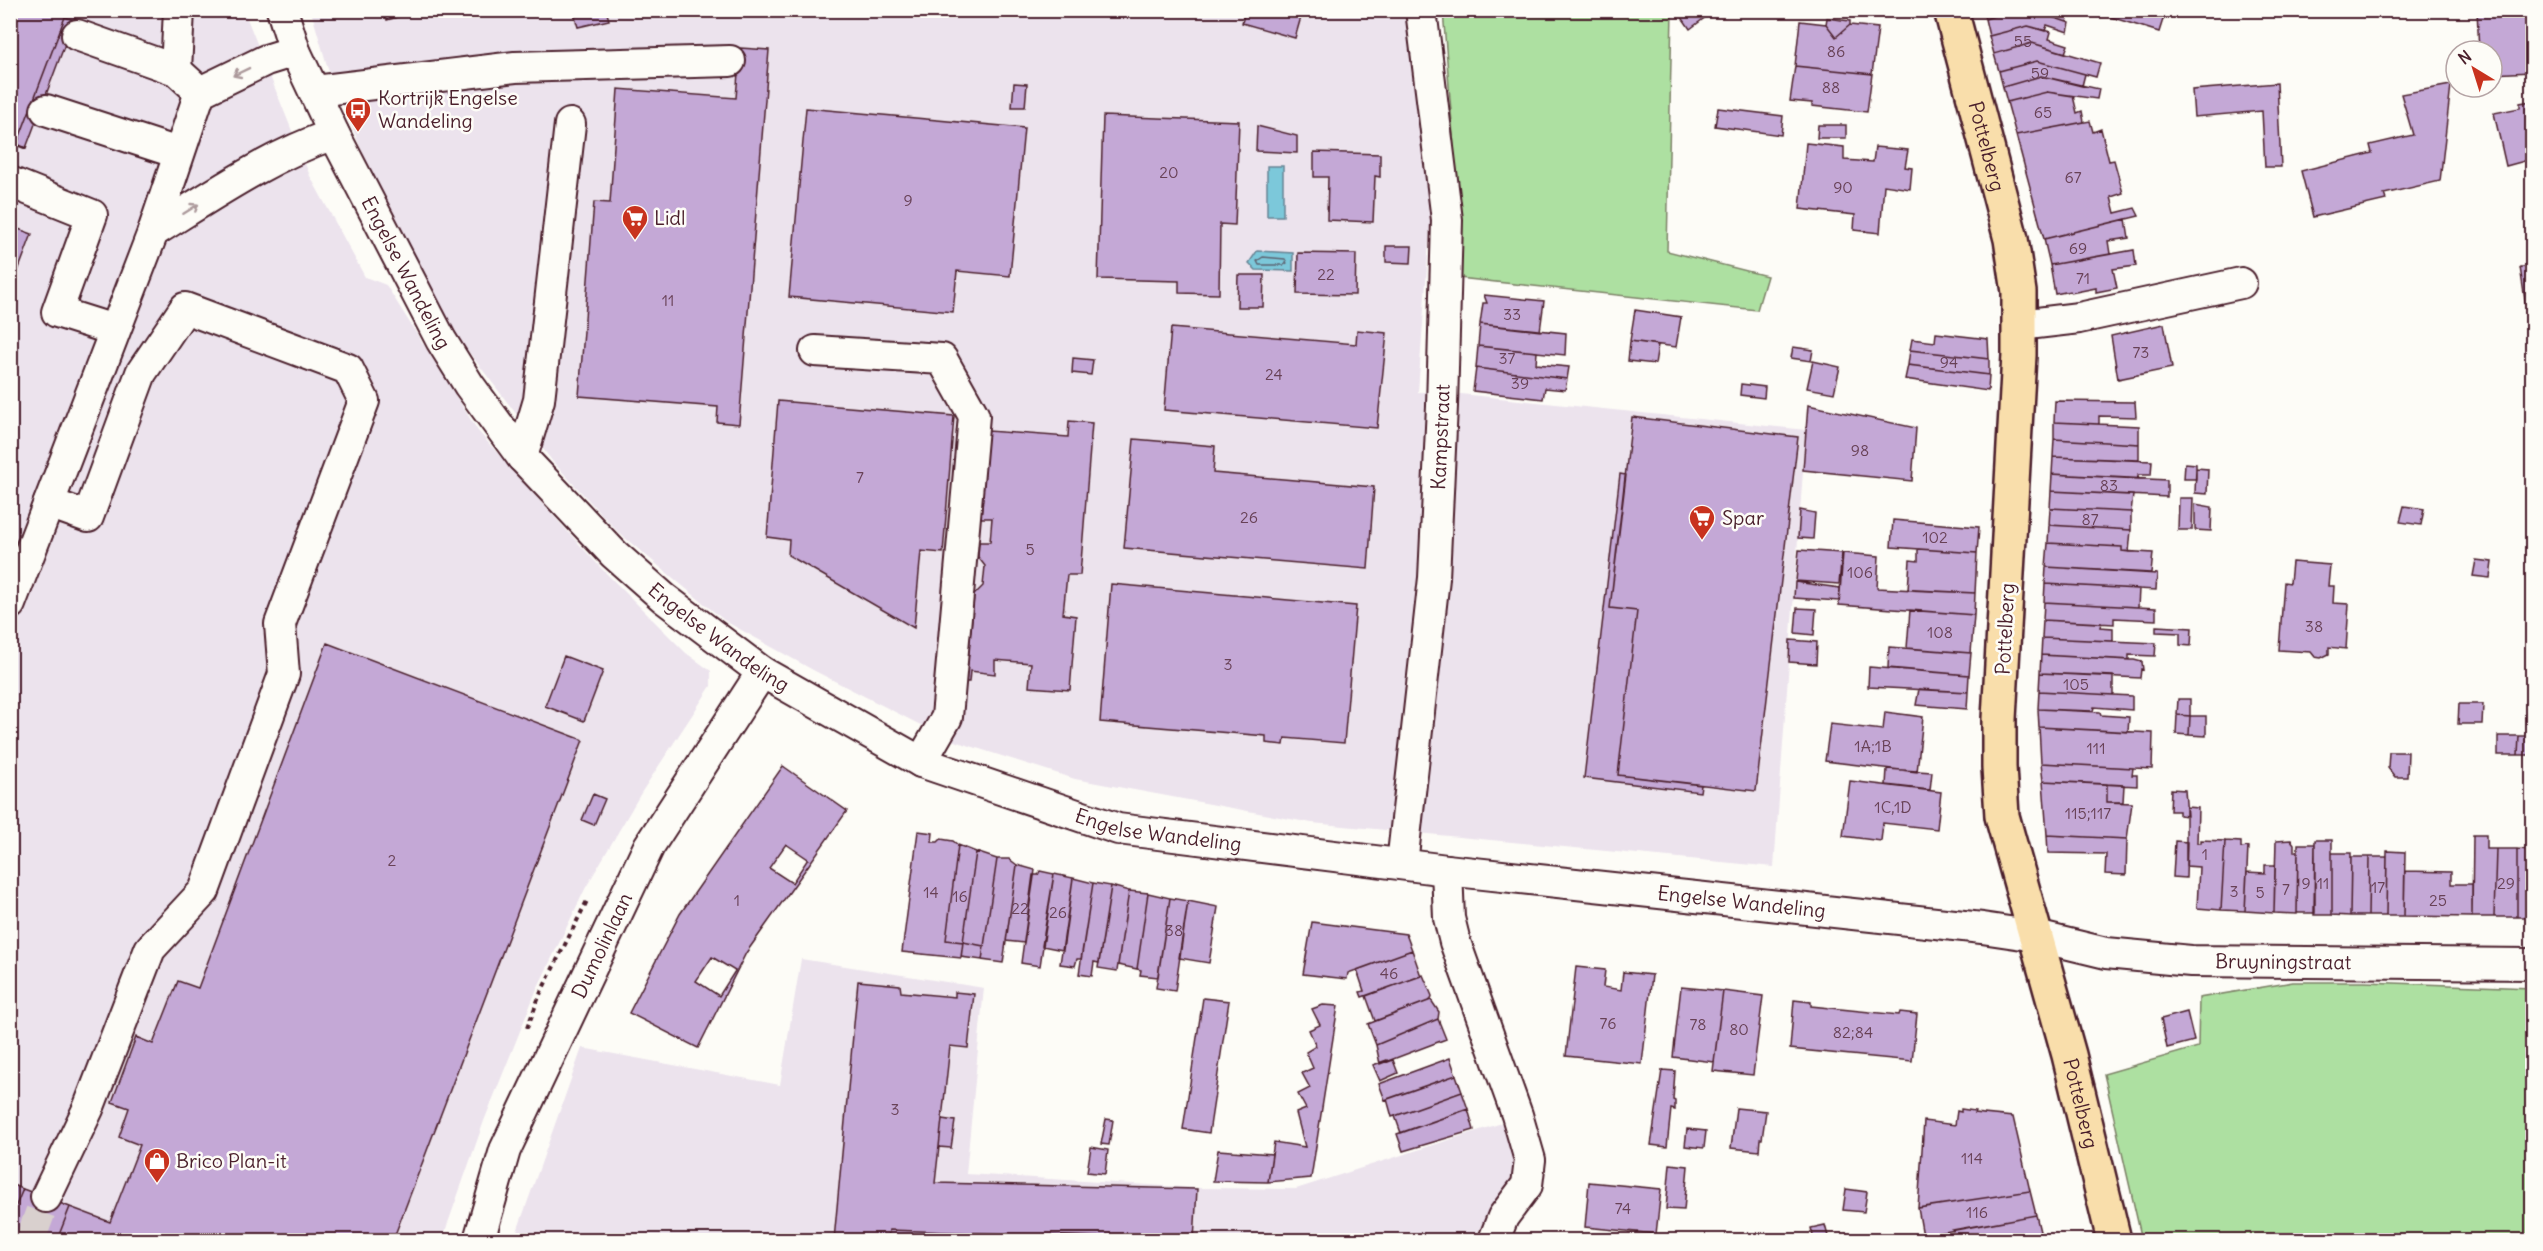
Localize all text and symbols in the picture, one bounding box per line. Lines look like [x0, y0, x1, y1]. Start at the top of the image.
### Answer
house number: 55 [2014, 31, 2032, 51]
north arrow [2444, 39, 2504, 99]
house number: 86 [1827, 41, 1845, 61]
text: N [2454, 46, 2475, 68]
house number: 59 [2031, 63, 2049, 83]
one-way arrow [232, 67, 250, 79]
house number: 88 [1822, 77, 1840, 97]
place label: Kortrijk Engelse Wandeling [378, 85, 518, 133]
bus stop icon: Kortrijk Engelse Wandeling [343, 95, 373, 133]
street label: Pottelberg [1963, 98, 2011, 194]
house number: 65 [2034, 102, 2052, 122]
house number: 20 [1159, 162, 1179, 182]
house number: 67 [2064, 167, 2082, 187]
house number: 90 [1833, 177, 1853, 197]
house number: 9 [903, 190, 913, 210]
street label: Engelse Wandeling [356, 192, 457, 354]
one-way arrow [182, 202, 199, 214]
supermarket icon: Lidl [620, 203, 650, 241]
place label: Lidl [654, 205, 686, 230]
house number: 69 [2069, 238, 2087, 258]
house number: 22 [1317, 264, 1335, 284]
house number: 71 [2076, 268, 2090, 288]
house number: 11 [662, 290, 674, 310]
house number: 33 [1503, 304, 1521, 324]
house number: 73 [2133, 342, 2149, 362]
house number: 37 [1499, 348, 1516, 368]
house number: 94 [1940, 352, 1958, 372]
house number: 24 [1265, 364, 1283, 384]
house number: 39 [1511, 373, 1529, 393]
street label: Kampstraat [1425, 383, 1455, 490]
house number: 98 [1851, 440, 1869, 460]
house number: 7 [856, 467, 864, 487]
house number: 83 [2100, 475, 2118, 495]
supermarket icon: Spar [1687, 503, 1717, 541]
place label: Spar [1722, 505, 1764, 530]
house number: 26 [1240, 507, 1258, 527]
house number: 87 [2081, 509, 2099, 529]
house number: 102 [1922, 527, 1948, 547]
house number: 5 [1025, 539, 1035, 559]
house number: 106 [1847, 562, 1873, 582]
street label: Engelse Wandeling [643, 577, 794, 697]
street label: Pottelberg [1990, 582, 2019, 676]
house number: 38 [2305, 616, 2323, 636]
house number: 108 [1927, 622, 1953, 642]
house number: 3 [1223, 654, 1233, 674]
house number: 105 [2063, 674, 2089, 694]
house number: 1A;1B [1854, 736, 1892, 756]
house number: 111 [2086, 738, 2106, 758]
house number: 1C,1D [1874, 797, 1912, 817]
street label: Engelse Wandeling [1072, 802, 1243, 856]
house number: 115;117 [2065, 803, 2111, 823]
house number: 1 [2202, 844, 2208, 864]
house number: 2 [388, 850, 397, 870]
house number: 9 [2301, 873, 2311, 893]
house number: 11 [2317, 873, 2329, 893]
house number: 29 [2497, 873, 2515, 893]
house number: 17 [2371, 877, 2385, 897]
house number: 7 [2282, 879, 2290, 899]
street label: Engelse Wandeling [1656, 880, 1827, 923]
house number: 3 [2229, 881, 2239, 901]
house number: 14 [923, 882, 939, 902]
house number: 5 [2255, 882, 2265, 902]
house number: 16 [952, 886, 968, 906]
street label: Dumolinlaan [566, 888, 637, 1002]
house number: 1 [734, 890, 740, 910]
house number: 25 [2429, 890, 2447, 910]
house number: 22 [1011, 898, 1029, 918]
house number: 26 [1049, 902, 1067, 922]
house number: 38 [1165, 920, 1183, 940]
street label: Bruyningstraat [2215, 948, 2352, 974]
house number: 46 [1380, 963, 1398, 983]
house number: 76 [1600, 1013, 1616, 1033]
house number: 78 [1689, 1014, 1707, 1034]
house number: 80 [1729, 1019, 1749, 1039]
house number: 82;84 [1833, 1022, 1873, 1042]
street label: Pottelberg [2058, 1056, 2104, 1151]
house number: 3 [890, 1099, 900, 1119]
shop icon: Brico Plan-it [142, 1146, 172, 1184]
place label: Brico Plan-it [176, 1148, 287, 1173]
house number: 114 [1961, 1148, 1983, 1168]
house number: 74 [1615, 1198, 1631, 1218]
house number: 116 [1966, 1202, 1988, 1222]

